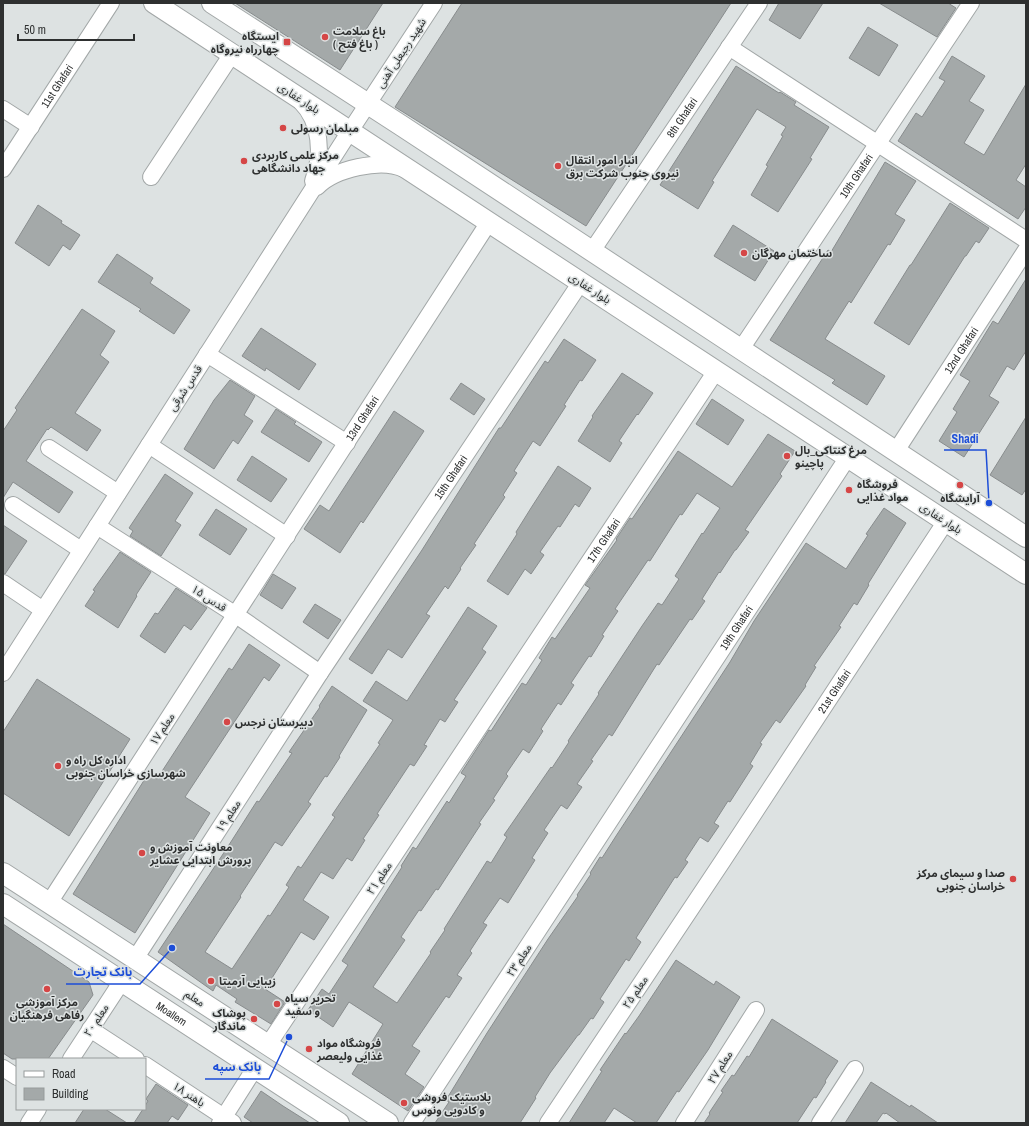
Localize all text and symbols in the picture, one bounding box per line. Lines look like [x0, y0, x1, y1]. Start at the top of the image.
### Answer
street label: شهید رجبعلی آهنی [373, 15, 429, 91]
scale bar [18, 16, 134, 42]
text: 50 m [24, 22, 46, 38]
place label: باغ سلامت ( باغ فتح ) [333, 24, 386, 53]
place label: ایستگاه چهارراه نیروگاه [211, 29, 279, 57]
marker: باغ سلامت ( باغ فتح ) [320, 32, 330, 42]
marker: ایستگاه چهارراه نیروگاه [282, 37, 292, 47]
street label: 11st Ghafari [38, 62, 76, 110]
street label: بلوار غفاری [275, 79, 323, 117]
street label: 8th Ghafari [663, 95, 700, 140]
place label: مبلمان رسولی [291, 121, 359, 135]
marker: مبلمان رسولی [278, 123, 288, 133]
place label: مرکز علمی کاربردی جهاد دانشگاهی [252, 148, 339, 175]
street label: 10th Ghafari [836, 151, 876, 201]
place label: انبار امور انتقال نیروی جنوب شرکت برق [566, 153, 679, 180]
marker: مرکز علمی کاربردی جهاد دانشگاهی [239, 156, 249, 166]
marker: انبار امور انتقال نیروی جنوب شرکت برق [553, 161, 563, 171]
place label: ساختمان مهرگان [752, 246, 832, 260]
marker: ساختمان مهرگان [739, 248, 749, 258]
street label: بلوار غفاری [566, 269, 614, 307]
street label: 12nd Ghafari [941, 324, 981, 376]
street label: قدس شرقی [165, 362, 205, 414]
street label: 13rd Ghafari [342, 393, 382, 443]
callout: Shadi [944, 426, 986, 450]
text: Shadi [952, 431, 979, 447]
place label: مرغ کنتاکی_بال پاچینو [795, 443, 867, 471]
marker: مرغ کنتاکی_بال پاچینو [782, 451, 792, 461]
street label: 15th Ghafari [431, 452, 470, 502]
place label: فروشگاه مواد غذایی [857, 477, 909, 504]
marker: آرایشگاه [955, 480, 965, 490]
marker: فروشگاه مواد غذایی [844, 485, 854, 495]
place label: آرایشگاه [940, 491, 980, 505]
street label: بلوار غفاری [917, 499, 965, 537]
street label: 17th Ghafari [584, 515, 623, 565]
street label: قدس ۱۵ [189, 581, 229, 615]
street label: 19th Ghafari [717, 603, 756, 653]
street label: 21st Ghafari [815, 667, 854, 716]
street label: معلم ۱۷ [146, 710, 179, 749]
place label: دبیرستان نرجس [235, 715, 313, 729]
marker: دبیرستان نرجس [222, 717, 232, 727]
place label: اداره کل راه و شهرسازی خراسان جنوبی [66, 753, 186, 780]
marker: اداره کل راه و شهرسازی خراسان جنوبی [53, 761, 63, 771]
street label: معلم ۱۹ [212, 797, 245, 836]
place label: معاونت آموزش و پرورش ابتدایی عشایر [149, 840, 252, 868]
marker: معاونت آموزش و پرورش ابتدایی عشایر [137, 848, 147, 858]
street label: معلم ۲۱ [363, 859, 397, 898]
place label: صدا و سیمای مرکز خراسان جنوبی [916, 866, 1005, 893]
marker: صدا و سیمای مرکز خراسان جنوبی [1008, 874, 1018, 884]
street label: معلم ۲۳ [503, 941, 536, 980]
callout: بانک تجارت [66, 960, 140, 984]
text: بانک تجارت [74, 964, 133, 980]
street label: معلم ۲۵ [619, 973, 653, 1012]
place label: زیبایی آرمیتا [219, 974, 276, 988]
marker: زیبایی آرمیتا [206, 976, 216, 986]
marker: مرکز آموزشی رفاهی فرهنگیان [42, 984, 52, 994]
street label: معلم [181, 986, 208, 1011]
place label: تحریر سیاه و سفید [285, 991, 336, 1018]
place label: مرکز آموزشی رفاهی فرهنگیان [10, 995, 84, 1022]
street label: Moallem [153, 999, 190, 1029]
marker: تحریر سیاه و سفید [272, 999, 282, 1009]
street label: معلم ۲۰ [80, 1001, 113, 1040]
place label: پوشاک ماندگار [212, 1006, 246, 1033]
marker: پوشاک ماندگار [249, 1014, 259, 1024]
place label: فروشگاه مواد غذایی ولیعصر [316, 1036, 383, 1063]
marker: فروشگاه مواد غذایی ولیعصر [304, 1044, 314, 1054]
street label: معلم ۲۷ [705, 1048, 737, 1087]
callout: بانک سپه [205, 1055, 269, 1079]
legend [16, 1058, 146, 1110]
text: بانک سپه [213, 1059, 261, 1076]
text: Road [52, 1066, 76, 1082]
street label: باهنر ۱۸ [170, 1078, 208, 1110]
text: Building [52, 1086, 89, 1102]
place label: پلاستیک فروشی و کادویی ونوس [412, 1090, 491, 1117]
marker: پلاستیک فروشی و کادویی ونوس [399, 1098, 409, 1108]

